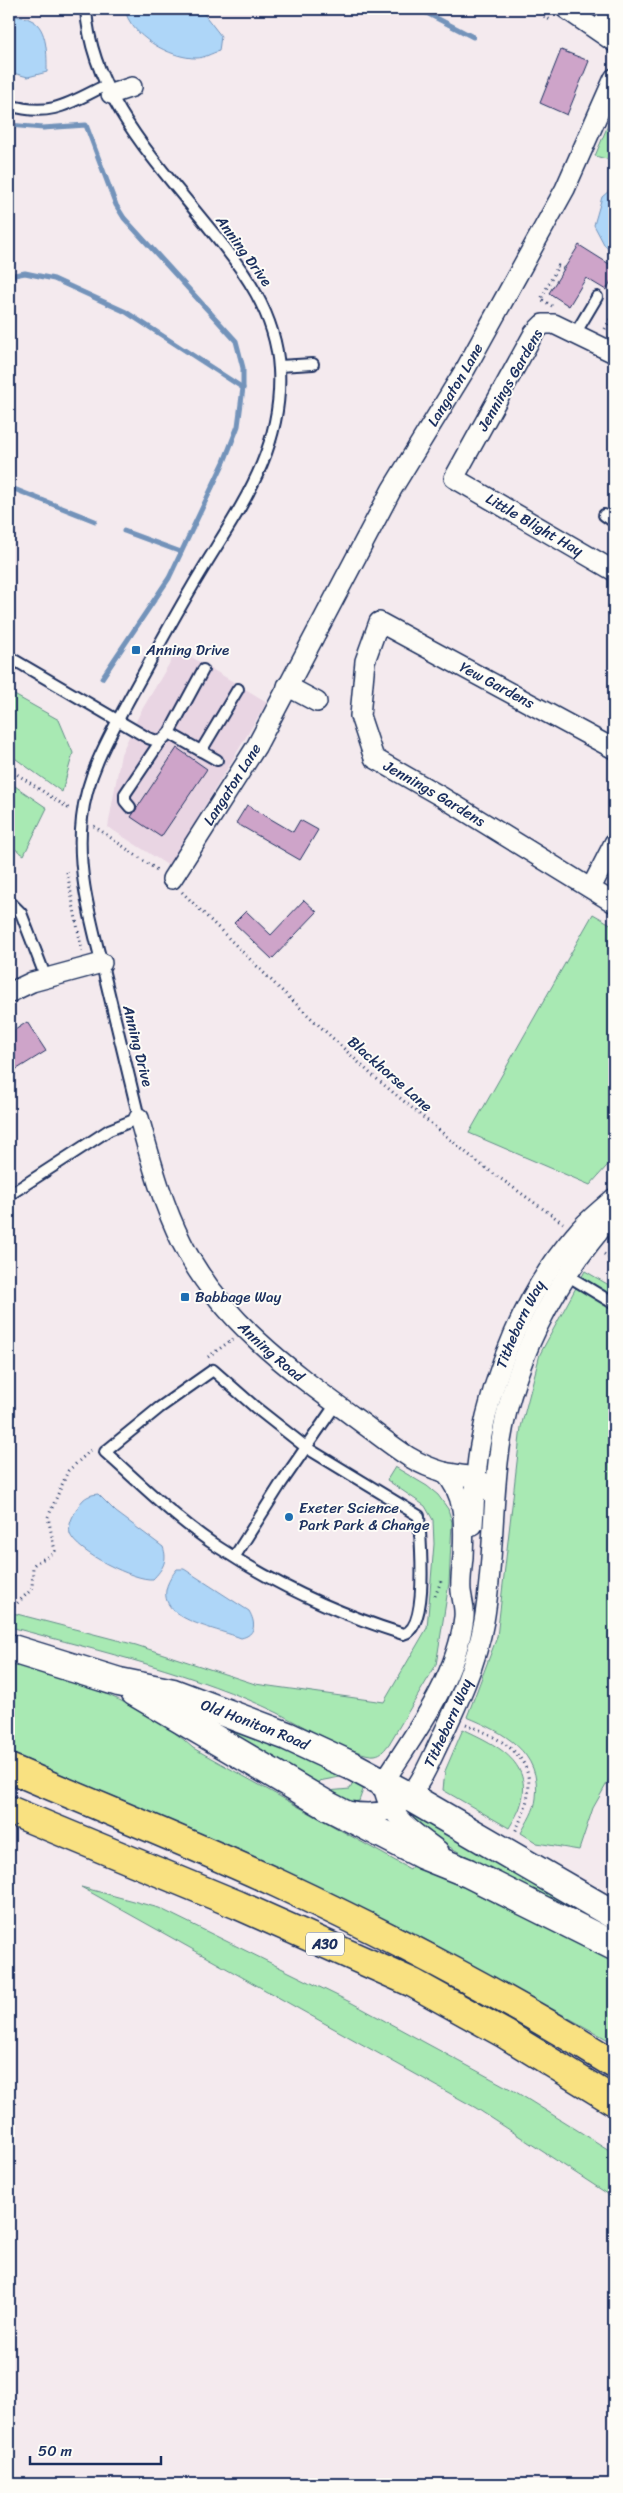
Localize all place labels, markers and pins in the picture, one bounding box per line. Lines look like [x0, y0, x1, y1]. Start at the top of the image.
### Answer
place label: Anning Drive [145, 637, 229, 663]
marker: Anning Drive [130, 644, 142, 656]
place label: Babbage Way [195, 1284, 282, 1310]
marker: Babbage Way [179, 1291, 191, 1303]
place label: Exeter Science Park Park & Change [299, 1495, 430, 1538]
marker: Exeter Science Park Park & Change [283, 1511, 295, 1523]

